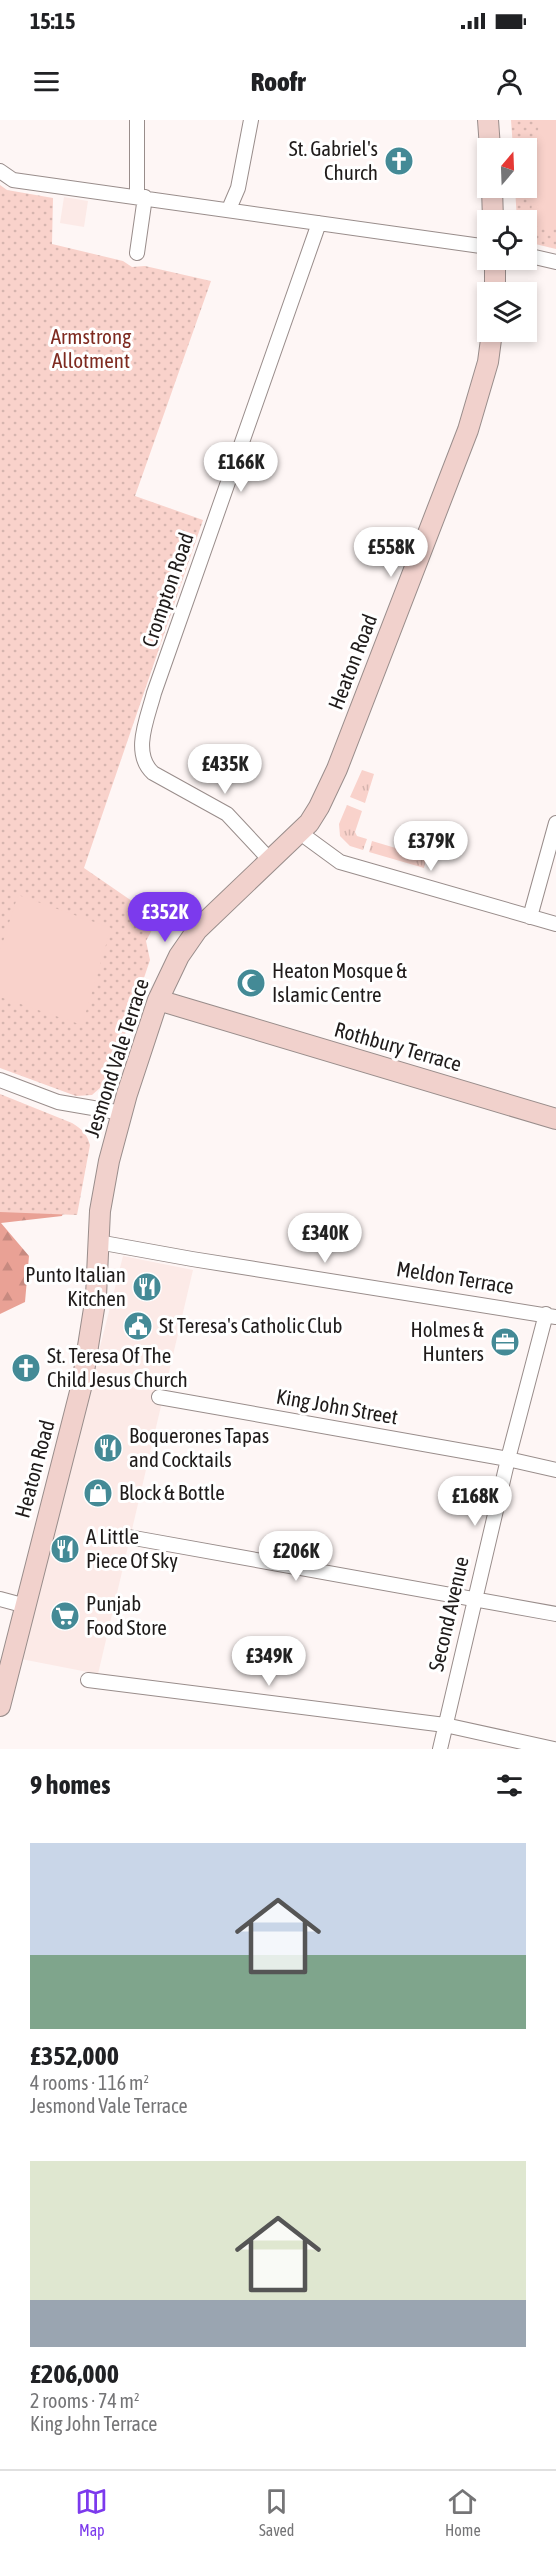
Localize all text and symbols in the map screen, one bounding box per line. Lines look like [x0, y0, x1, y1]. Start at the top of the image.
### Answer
text: 15:15 [30, 8, 75, 34]
icon: menu [30, 65, 63, 98]
icon: person [493, 65, 526, 98]
text: Roofr [251, 66, 305, 97]
place label: St. Gabriel's Church [289, 136, 378, 184]
north arrow [477, 138, 537, 198]
map controls [477, 138, 537, 342]
church icon: St. Gabriel's Church [383, 145, 415, 177]
button: locate [477, 210, 537, 270]
button: layers [477, 282, 537, 342]
park label: Armstrong Allotment [51, 324, 131, 372]
pin: £166K [199, 442, 283, 493]
text: £166K [218, 450, 264, 473]
pin: £558K [349, 527, 433, 578]
street label: Crompton Road [136, 529, 198, 650]
text: £558K [368, 535, 414, 558]
street label: Heaton Road [323, 610, 381, 713]
pin: £435K [183, 744, 267, 795]
text: £435K [202, 752, 248, 775]
pin: £379K [389, 821, 473, 872]
text: £379K [408, 829, 454, 852]
pin: £352K [123, 892, 207, 943]
text: £352K [142, 900, 188, 923]
place label: Heaton Mosque & Islamic Centre [272, 958, 407, 1006]
mosque icon: Heaton Mosque & Islamic Centre [235, 967, 267, 999]
street label: Jesmond Vale Terrace [79, 975, 153, 1140]
street label: Rothbury Terrace [332, 1016, 465, 1076]
pin: £340K [283, 1213, 367, 1264]
text: £340K [302, 1221, 348, 1244]
street label: Meldon Terrace [395, 1256, 516, 1298]
place label: Punto Italian Kitchen [25, 1262, 126, 1310]
restaurant icon: Punto Italian Kitchen [131, 1271, 163, 1303]
public building icon: St Teresa's Catholic Club [122, 1310, 154, 1342]
place label: St Teresa's Catholic Club [159, 1313, 342, 1337]
place label: Holmes & Hunters [411, 1317, 484, 1365]
office icon: Holmes & Hunters [489, 1326, 521, 1358]
place label: St. Teresa Of The Child Jesus Church [47, 1343, 188, 1391]
church icon: St. Teresa Of The Child Jesus Church [10, 1352, 42, 1384]
street label: King John Street [274, 1384, 400, 1429]
street label: Heaton Road [9, 1417, 59, 1520]
place label: Boquerones Tapas and Cocktails [129, 1423, 269, 1471]
restaurant icon: Boquerones Tapas and Cocktails [92, 1432, 124, 1464]
pin: £168K [433, 1476, 517, 1527]
shop icon: Block & Bottle [82, 1477, 114, 1509]
place label: Block & Bottle [119, 1480, 225, 1504]
text: £168K [452, 1484, 498, 1507]
place label: A Little Piece Of Sky [86, 1524, 178, 1572]
pin: £206K [254, 1531, 338, 1582]
restaurant icon: A Little Piece Of Sky [49, 1533, 81, 1565]
text: £206K [273, 1539, 319, 1562]
street label: Second Avenue [423, 1554, 473, 1673]
place label: Punjab Food Store [86, 1591, 167, 1639]
supermarket icon: Punjab Food Store [49, 1600, 81, 1632]
pin: £349K [227, 1636, 311, 1687]
text: £349K [246, 1644, 292, 1667]
icon: filters [493, 1769, 526, 1802]
text: 9 homes [30, 1770, 110, 1800]
icon: home [224, 1882, 332, 1990]
text: £352,000 [30, 2041, 119, 2071]
text: 4 rooms · 116 m² [30, 2071, 149, 2094]
text: Jesmond Vale Terrace [30, 2094, 188, 2117]
icon: home [224, 2200, 332, 2308]
text: £206,000 [30, 2359, 119, 2389]
text: 2 rooms · 74 m² [30, 2389, 140, 2412]
text: King John Terrace [30, 2412, 157, 2435]
tab: Map [75, 2485, 108, 2539]
tab: Saved [259, 2485, 294, 2539]
tab: Home [445, 2485, 481, 2539]

